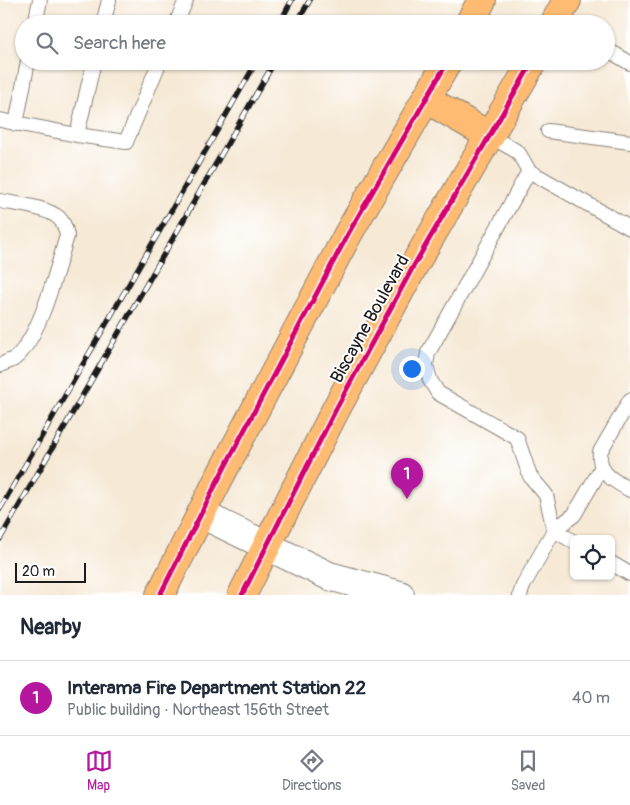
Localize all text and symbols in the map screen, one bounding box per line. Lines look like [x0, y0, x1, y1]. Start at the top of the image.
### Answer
search box [15, 15, 615, 70]
icon: search [33, 29, 61, 57]
text: Search here [73, 31, 166, 55]
street label: Biscayne Boulevard [325, 251, 415, 387]
your location [399, 356, 425, 382]
pin: 1 [391, 458, 423, 499]
map controls [570, 535, 615, 580]
button: locate [570, 535, 615, 580]
scale bar [15, 560, 86, 583]
text: 20 m [22, 563, 55, 580]
text: Nearby [20, 614, 81, 641]
text: Interama Fire Department Station 22 [67, 676, 366, 700]
text: 1 [33, 688, 39, 708]
text: 40 m [572, 688, 610, 708]
text: Public building · Northeast 156th Street [67, 700, 329, 720]
tab: Map [85, 747, 113, 794]
tab: Directions [282, 747, 341, 794]
tab: Saved [511, 747, 545, 794]

